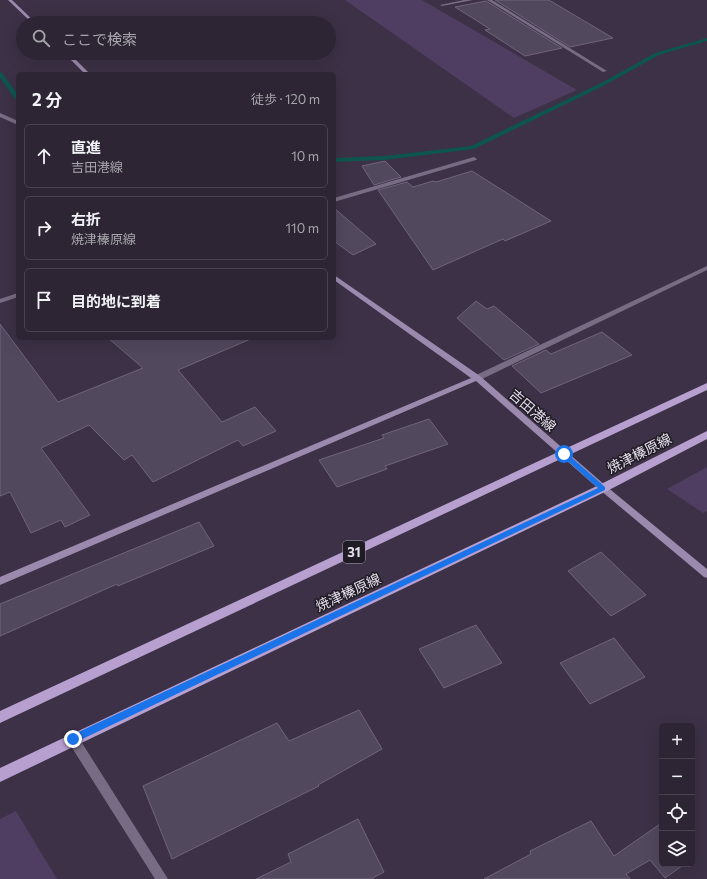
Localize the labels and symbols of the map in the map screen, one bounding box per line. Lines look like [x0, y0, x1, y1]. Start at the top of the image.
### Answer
street label: 吉田港線 [506, 385, 560, 435]
street label: 焼津榛原線 [604, 430, 674, 476]
route start [555, 445, 573, 463]
road number: 31 [343, 541, 365, 563]
street label: 焼津榛原線 [313, 570, 383, 614]
route end [64, 730, 82, 748]

